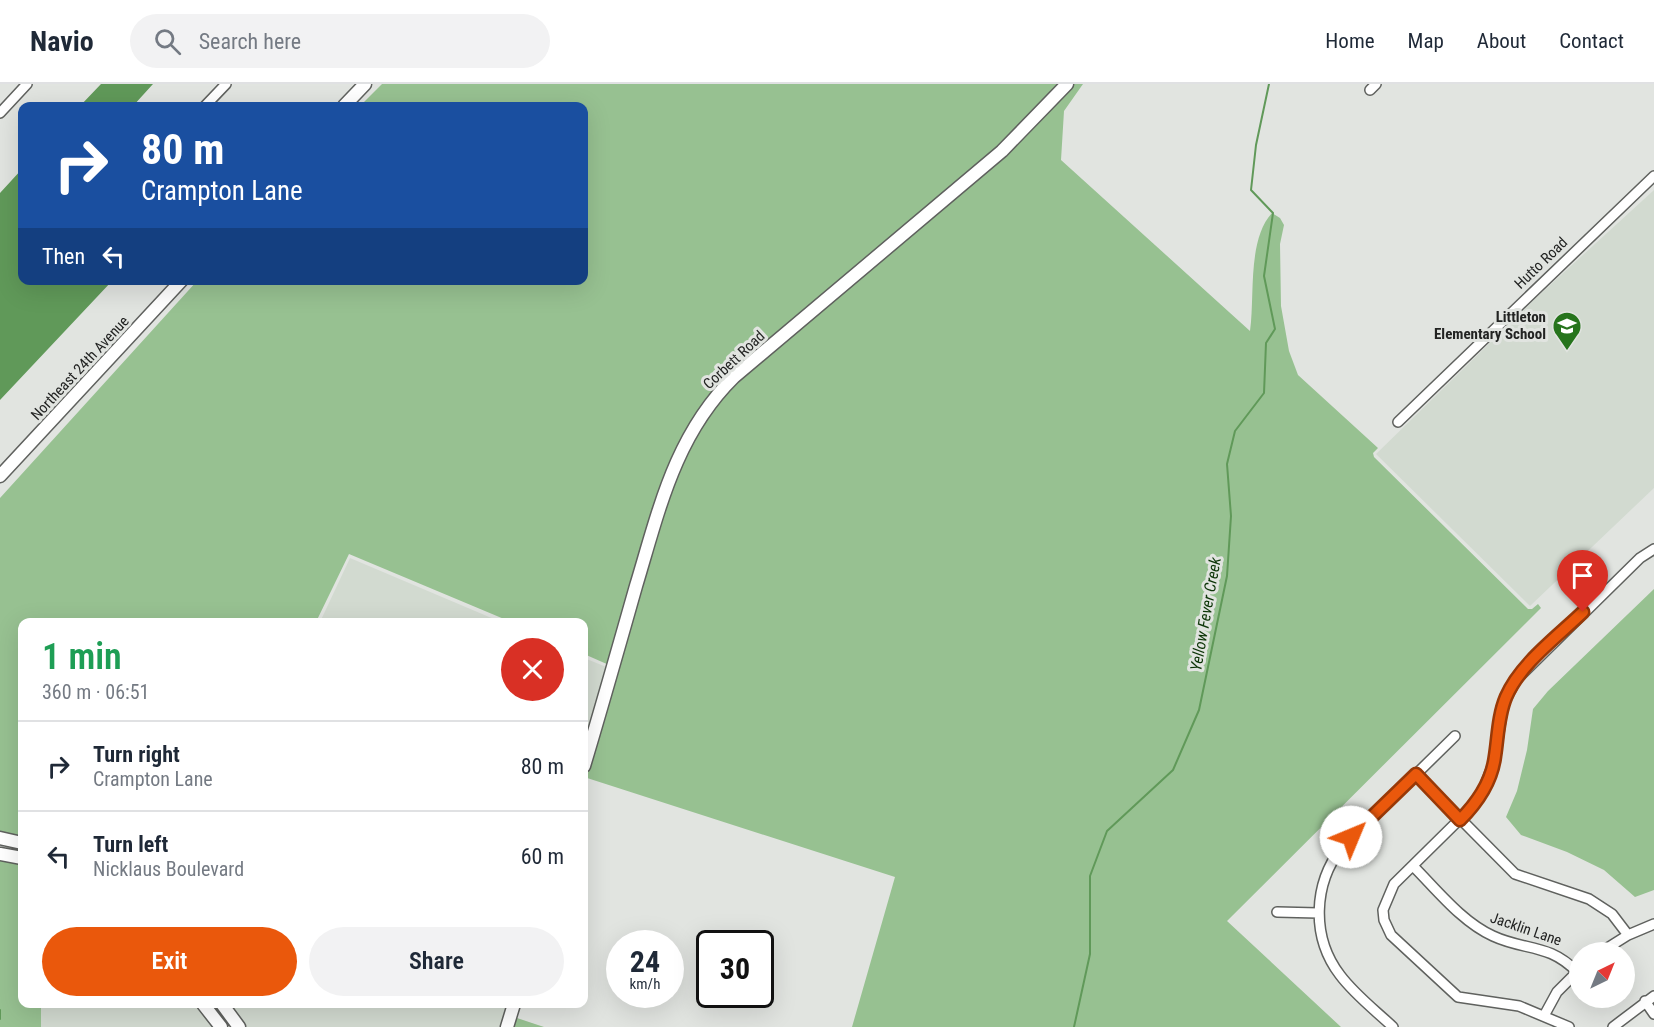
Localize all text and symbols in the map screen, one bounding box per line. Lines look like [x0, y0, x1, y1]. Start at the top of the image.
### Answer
search box [130, 14, 550, 68]
text: Navio [30, 25, 94, 58]
icon: search [151, 25, 184, 58]
text: Search here [199, 29, 301, 54]
text: Home [1325, 29, 1375, 53]
text: Map [1408, 29, 1444, 53]
text: About [1477, 29, 1526, 53]
text: Contact [1559, 29, 1624, 53]
text: 80 m [141, 125, 224, 174]
icon: right [42, 126, 120, 204]
text: Crampton Lane [141, 175, 303, 207]
street label: Hutto Road [1511, 233, 1571, 293]
icon: left [97, 240, 130, 273]
text: Then [42, 244, 85, 269]
place label: Littleton Elementary School [1434, 308, 1546, 343]
school or university icon: Littleton Elementary School [1551, 310, 1583, 352]
street label: Northeast 24th Avenue [27, 312, 133, 424]
street label: Corbett Road [700, 327, 768, 393]
pin [1557, 550, 1608, 612]
water label: Yellow Fever Creek [1186, 555, 1225, 672]
icon: arrive [1566, 559, 1599, 592]
text: 1 min [42, 636, 122, 678]
button: close [501, 638, 564, 701]
text: 360 m · 06:51 [42, 680, 149, 704]
text: Turn right [93, 742, 180, 767]
icon: right [42, 750, 75, 783]
text: 80 m [521, 754, 564, 779]
text: Crampton Lane [93, 767, 213, 791]
position arrow [1319, 805, 1383, 869]
text: Turn left [93, 832, 168, 857]
icon: left [42, 840, 75, 873]
text: 60 m [521, 844, 564, 869]
text: Nicklaus Boulevard [93, 857, 244, 881]
street label: Jacklin Lane [1488, 908, 1564, 950]
button: Exit [42, 927, 297, 996]
button: Share [309, 927, 564, 996]
speed limit sign: 30 [696, 930, 774, 1008]
north arrow [1569, 942, 1635, 1008]
map controls [1569, 942, 1635, 1008]
text: 24 [630, 944, 660, 979]
text: km/h [630, 975, 660, 993]

